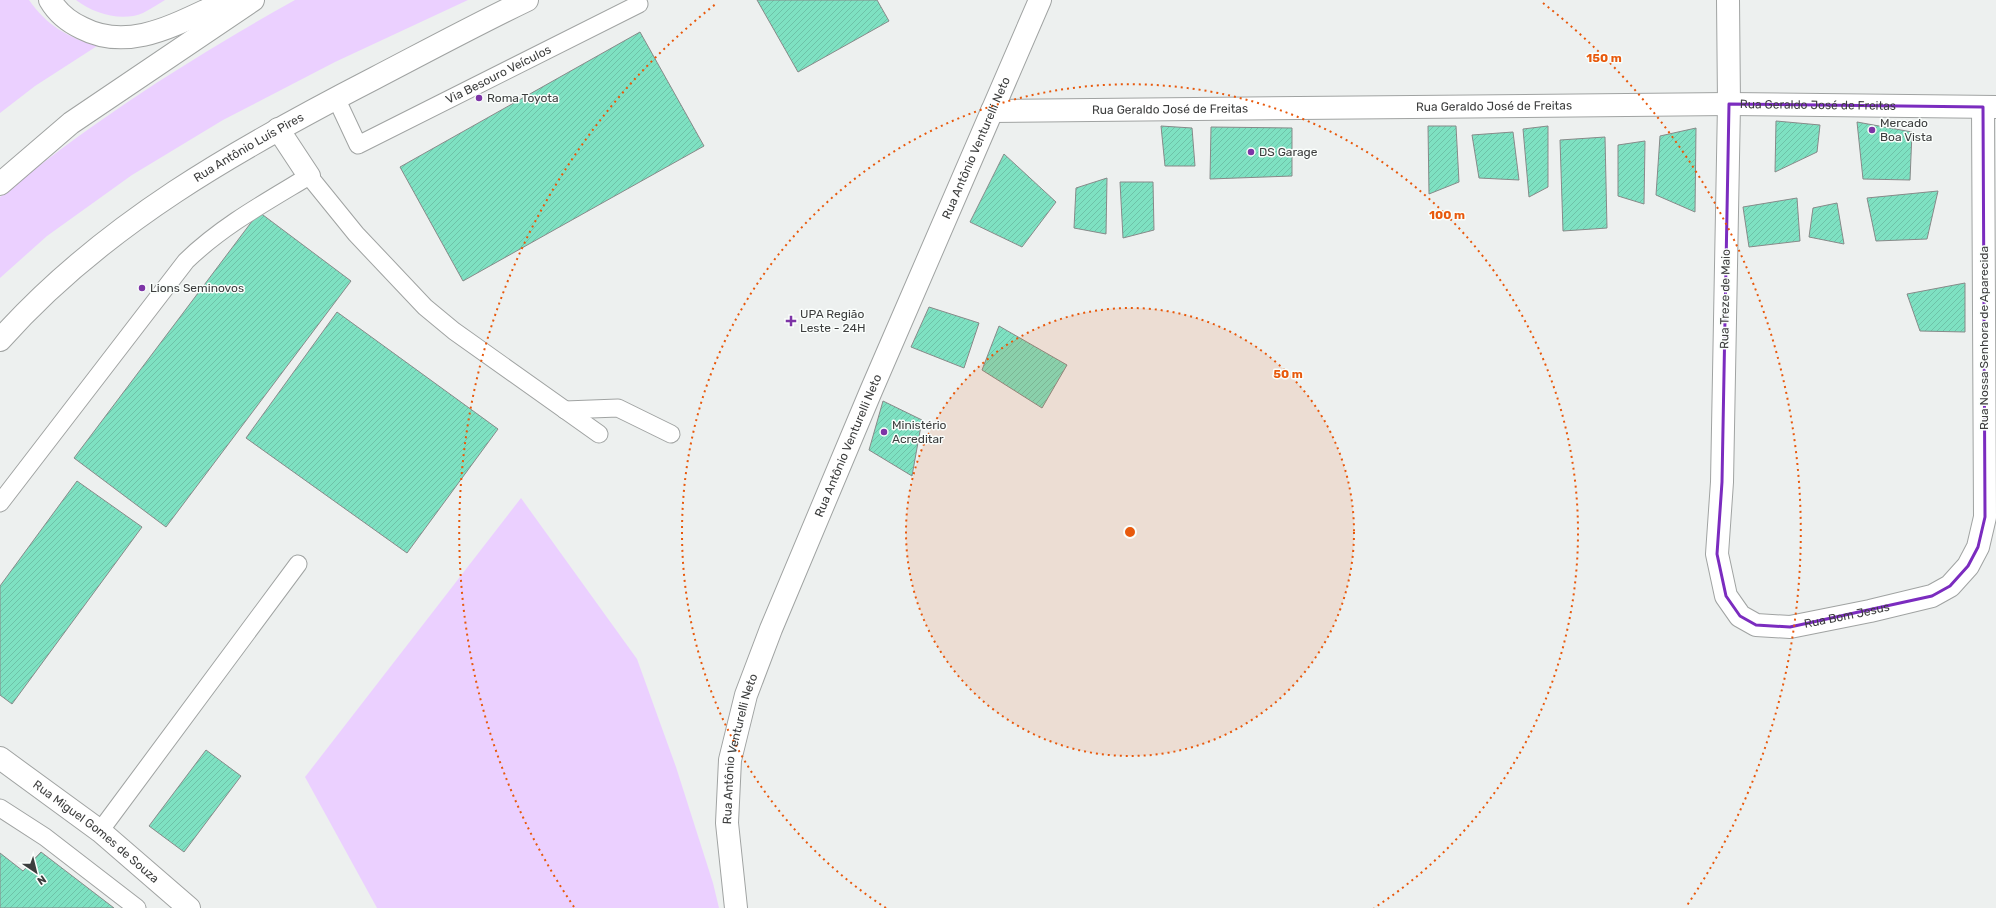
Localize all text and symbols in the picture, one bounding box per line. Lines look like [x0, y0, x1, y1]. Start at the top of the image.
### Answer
street label: Via Besouro Veículos [443, 42, 553, 107]
text: 150 m [1586, 51, 1622, 65]
street label: Rua Antônio Venturelli Neto [939, 75, 1013, 221]
place label: Roma Toyota [487, 91, 559, 105]
marker: Roma Toyota [474, 93, 484, 103]
street label: Rua Geraldo José de Freitas [1740, 97, 1896, 113]
street label: Rua Geraldo José de Freitas [1416, 98, 1572, 114]
street label: Rua Geraldo José de Freitas [1092, 102, 1248, 117]
street label: Rua Antônio Luís Pires [191, 110, 306, 185]
place label: Mercado Boa Vista [1880, 116, 1932, 144]
marker: Mercado Boa Vista [1867, 125, 1877, 135]
place label: DS Garage [1259, 145, 1318, 159]
marker: DS Garage [1246, 147, 1256, 157]
text: 100 m [1429, 208, 1465, 222]
street label: Rua Nossa Senhora de Aparecida [1977, 246, 1991, 430]
street label: Rua Treze de Maio [1717, 249, 1733, 349]
place label: Lions Seminovos [150, 281, 244, 295]
marker: Lions Seminovos [137, 283, 147, 293]
place label: UPA Região Leste - 24H [800, 307, 866, 335]
marker: UPA Região Leste - 24H [785, 315, 797, 327]
text: 50 m [1273, 367, 1303, 381]
street label: Rua Antônio Venturelli Neto [812, 372, 884, 519]
place label: Ministério Acreditar [892, 418, 947, 446]
marker: Ministério Acreditar [879, 427, 889, 437]
centre of rings [1123, 525, 1137, 539]
street label: Rua Bom Jesus [1803, 600, 1891, 631]
street label: Rua Antônio Venturelli Neto [720, 672, 760, 825]
street label: Rua Miguel Gomes de Souza [30, 777, 162, 886]
north arrow [16, 852, 56, 892]
text: N [34, 872, 48, 887]

